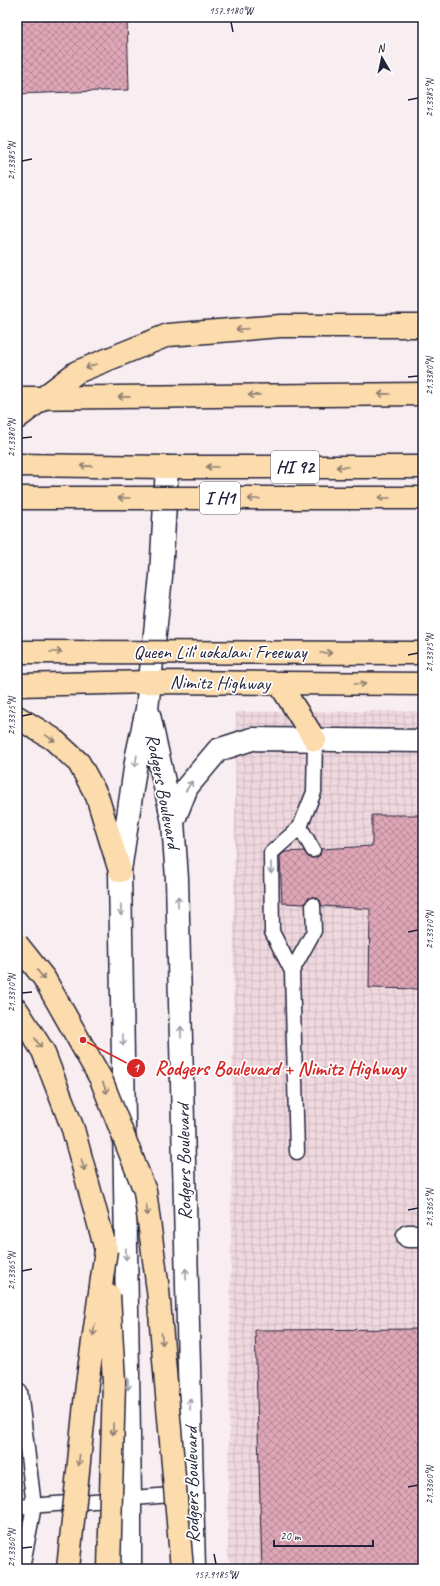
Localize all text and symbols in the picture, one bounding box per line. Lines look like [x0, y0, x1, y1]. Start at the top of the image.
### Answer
text: 157.9180°W [209, 4, 255, 17]
north arrow [362, 38, 402, 78]
text: N [376, 40, 387, 56]
text: 21.3385°N [423, 77, 436, 117]
text: 21.3385°N [5, 140, 18, 180]
one-way arrow [236, 326, 249, 333]
text: 21.3380°N [423, 355, 436, 395]
one-way arrow [85, 363, 97, 371]
one-way arrow [378, 390, 391, 398]
one-way arrow [248, 391, 261, 399]
one-way arrow [118, 393, 131, 401]
text: 21.3380°N [5, 417, 18, 457]
road number: HI 92 [271, 451, 319, 483]
one-way arrow [80, 462, 93, 470]
one-way arrow [206, 463, 219, 471]
one-way arrow [336, 463, 349, 471]
road number: I H1 [200, 482, 240, 514]
one-way arrow [118, 494, 131, 502]
one-way arrow [378, 494, 391, 502]
one-way arrow [248, 495, 261, 502]
text: 21.3375°N [423, 632, 436, 672]
street label: Queen Liliʻuokalani Freeway [134, 640, 308, 664]
one-way arrow [49, 648, 62, 656]
one-way arrow [319, 649, 332, 656]
street label: Nimitz Highway [170, 670, 272, 696]
one-way arrow [353, 680, 366, 688]
text: 21.3375°N [5, 695, 18, 735]
street label: Rodgers Boulevard [140, 732, 187, 854]
one-way arrow [44, 734, 55, 742]
one-way arrow [132, 754, 140, 767]
one-way arrow [185, 781, 193, 792]
one-way arrow [268, 861, 275, 874]
one-way arrow [174, 896, 182, 909]
one-way arrow [117, 903, 125, 916]
text: 21.3370°N [423, 909, 436, 949]
one-way arrow [37, 969, 45, 980]
text: 21.3370°N [5, 972, 18, 1012]
one-way arrow [177, 1026, 185, 1039]
one-way arrow [119, 1033, 127, 1046]
one-way arrow [34, 1037, 42, 1048]
callout: Rodgers Boulevard + Nimitz Highway [126, 1052, 413, 1084]
text: Rodgers Boulevard + Nimitz Highway [155, 1056, 407, 1081]
text: 1 [133, 1060, 140, 1076]
one-way arrow [101, 1081, 109, 1093]
street label: Rodgers Boulevard [171, 1100, 197, 1220]
one-way arrow [80, 1158, 87, 1171]
text: 21.3365°N [423, 1187, 436, 1227]
one-way arrow [143, 1203, 151, 1216]
one-way arrow [122, 1247, 130, 1260]
text: 21.3365°N [5, 1250, 18, 1290]
one-way arrow [183, 1268, 190, 1281]
one-way arrow [90, 1324, 98, 1337]
one-way arrow [159, 1332, 166, 1345]
one-way arrow [124, 1377, 132, 1390]
one-way arrow [186, 1398, 194, 1411]
one-way arrow [109, 1422, 117, 1435]
street label: Rodgers Boulevard [179, 1423, 205, 1543]
one-way arrow [76, 1453, 83, 1466]
text: 21.3360°N [423, 1464, 436, 1504]
scale bar [274, 1522, 373, 1548]
text: 21.3360°N [5, 1527, 18, 1567]
text: 20 m [280, 1528, 302, 1544]
text: 157.9185°W [194, 1568, 240, 1581]

